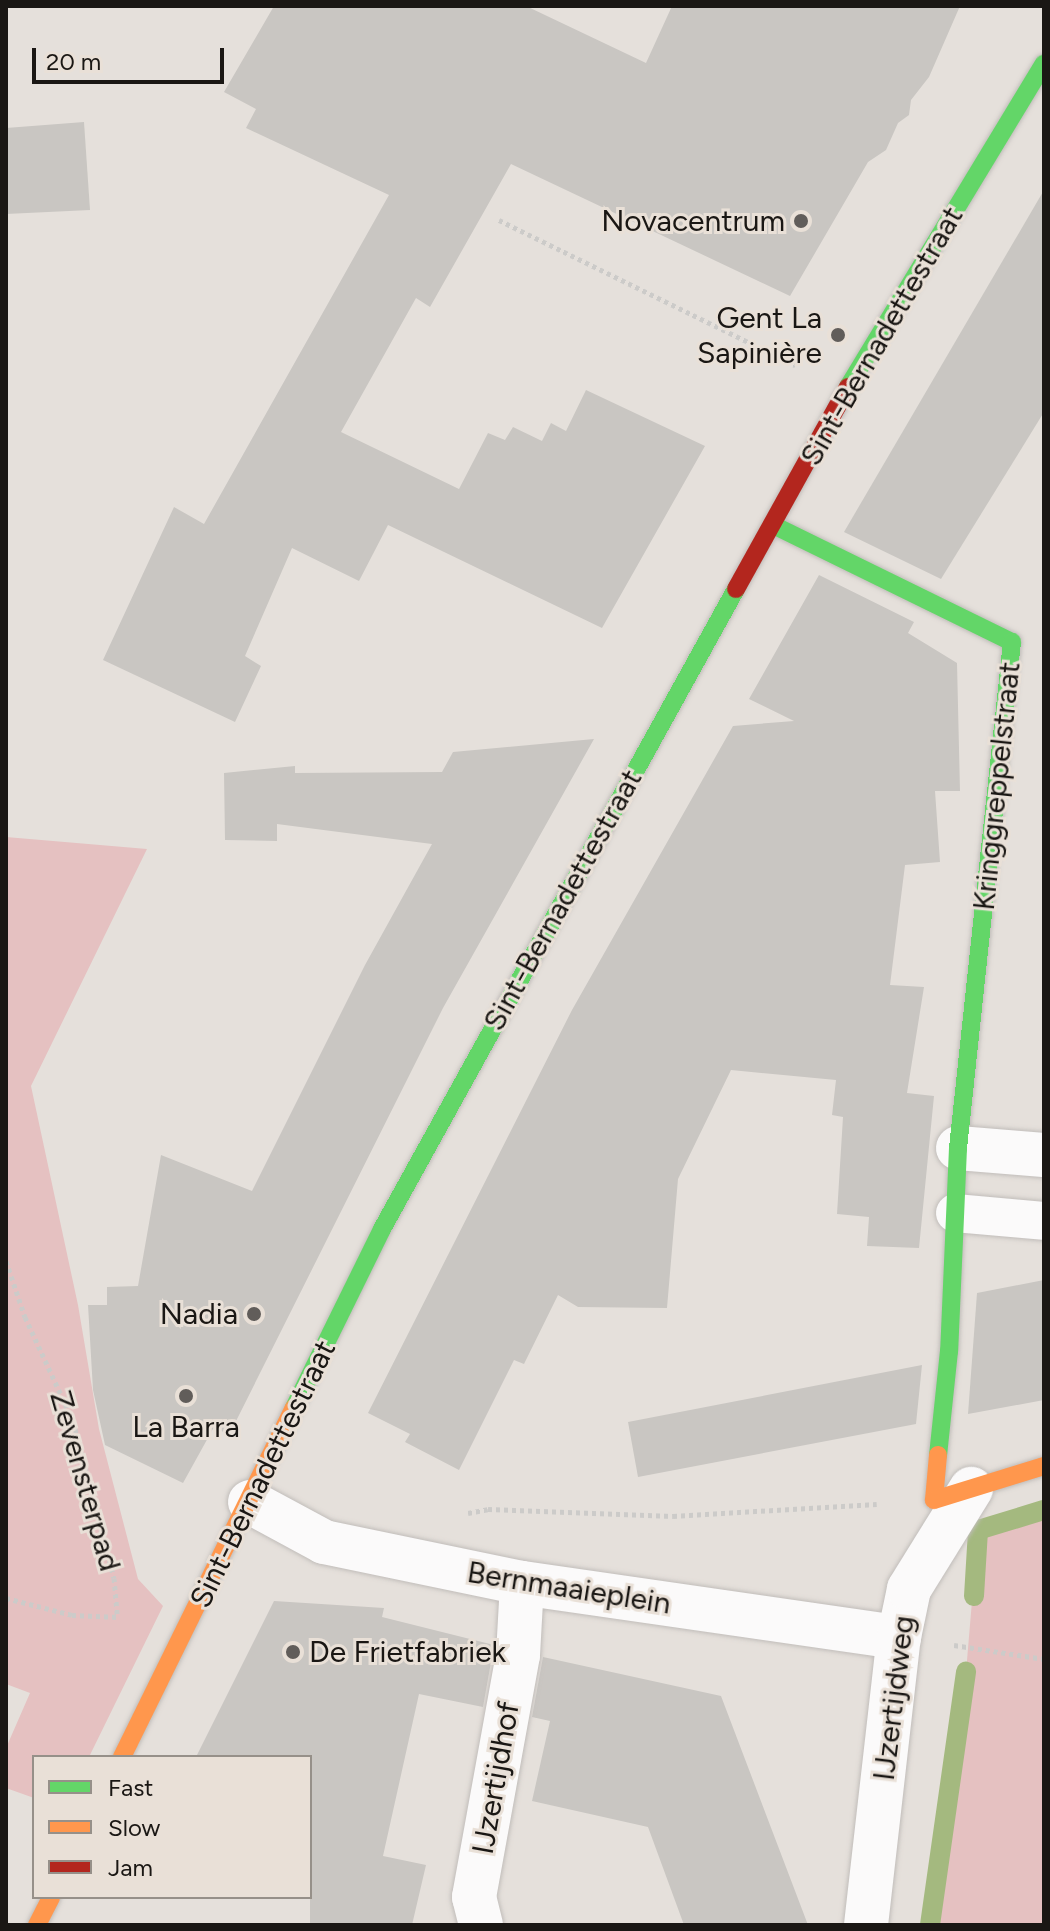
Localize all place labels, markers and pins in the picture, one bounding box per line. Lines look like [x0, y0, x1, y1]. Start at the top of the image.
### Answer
place label: Novacentrum [601, 203, 785, 239]
marker: Novacentrum [792, 212, 810, 230]
place label: Gent La Sapinière [697, 300, 822, 370]
marker: Gent La Sapinière [829, 326, 847, 344]
place label: Nadia [160, 1296, 238, 1332]
marker: Nadia [245, 1305, 263, 1323]
marker: La Barra [177, 1387, 195, 1405]
place label: La Barra [132, 1409, 240, 1445]
place label: De Frietfabriek [309, 1634, 506, 1670]
marker: De Frietfabriek [284, 1643, 302, 1661]

